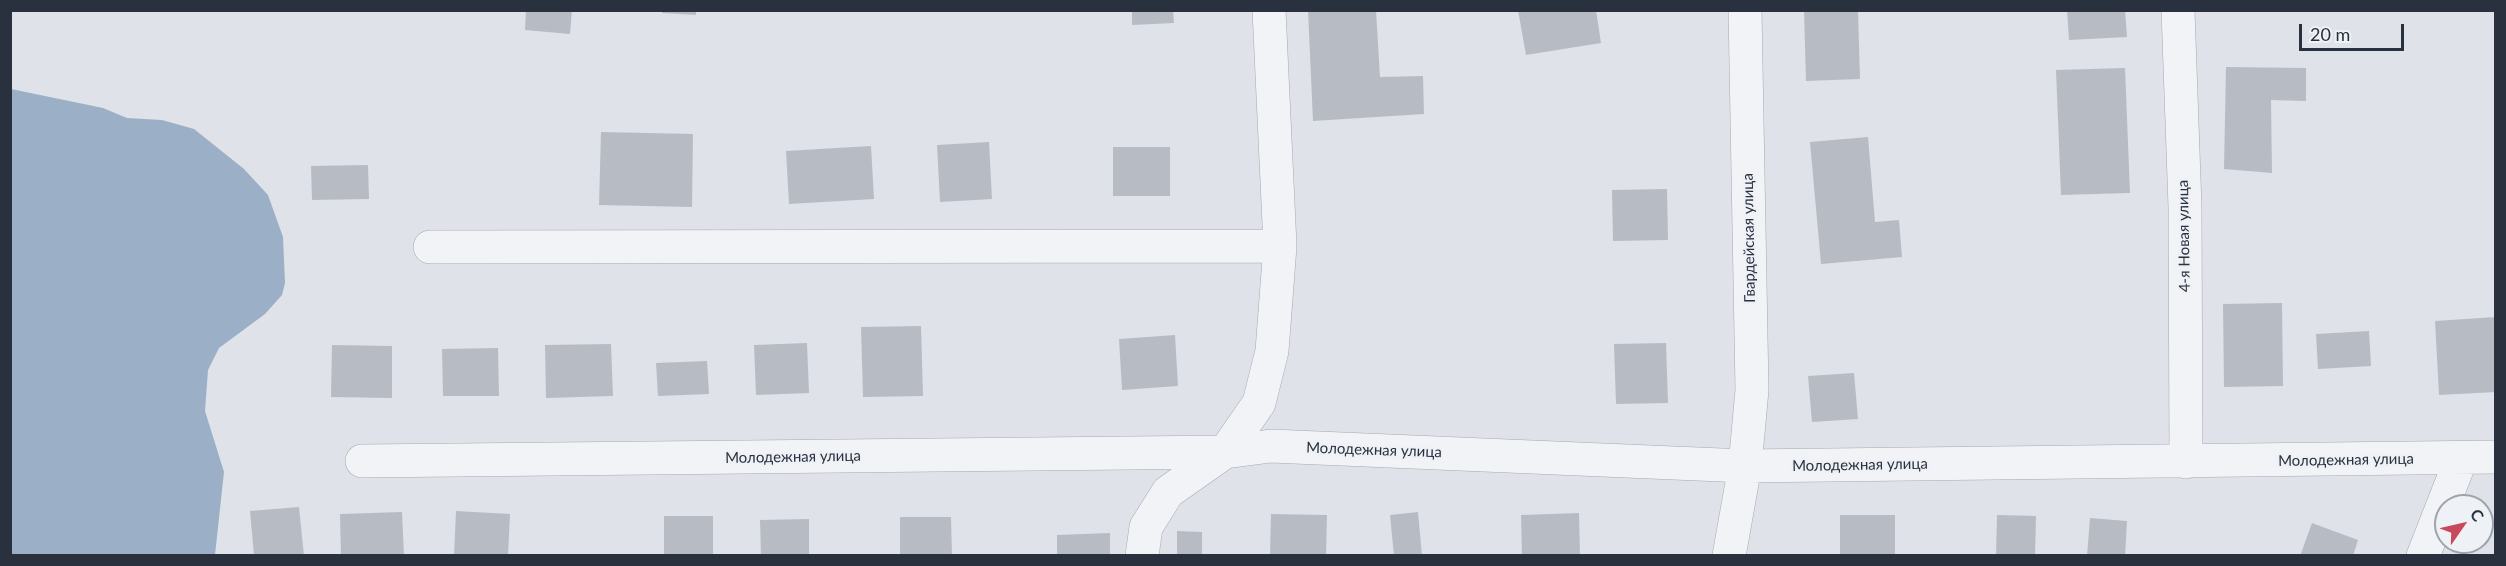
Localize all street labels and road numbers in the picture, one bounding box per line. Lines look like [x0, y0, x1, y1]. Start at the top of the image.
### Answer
street label: Гвардейская улица [1739, 173, 1759, 303]
street label: 4-я Новая улица [2174, 180, 2194, 292]
street label: Молодежная улица [1306, 439, 1442, 461]
street label: Молодежная улица [725, 447, 861, 467]
street label: Молодежная улица [2278, 450, 2414, 470]
street label: Молодежная улица [1792, 455, 1928, 475]

